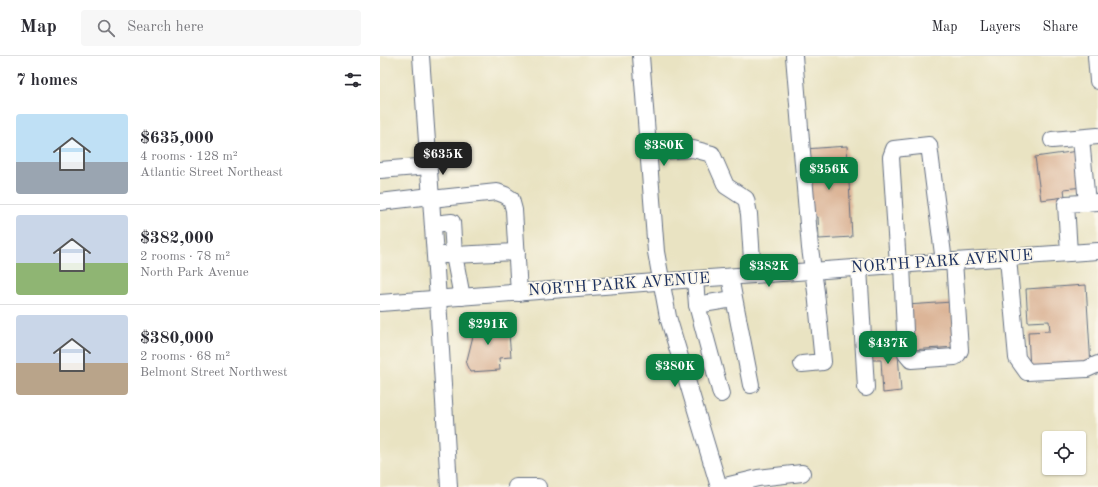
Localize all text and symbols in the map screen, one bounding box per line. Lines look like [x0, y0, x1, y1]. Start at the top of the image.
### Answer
search box [81, 10, 361, 46]
icon: search [95, 17, 117, 39]
text: Map [20, 18, 57, 37]
text: Search here [127, 20, 204, 35]
text: Map [932, 20, 958, 34]
text: Layers [980, 20, 1021, 34]
text: Share [1043, 20, 1078, 34]
icon: filters [342, 69, 364, 91]
text: 7 homes [16, 72, 78, 89]
icon: home [48, 130, 96, 178]
text: $635,000 [140, 130, 214, 147]
pin: $380K [636, 133, 692, 167]
text: $380K [644, 139, 684, 152]
pin: $635K [415, 142, 471, 176]
text: $635K [423, 148, 463, 161]
text: 4 rooms · 128 m² [140, 150, 238, 163]
pin: $356K [801, 157, 857, 191]
text: $356K [809, 163, 849, 176]
text: Atlantic Street Northeast [140, 166, 283, 179]
text: $382,000 [140, 230, 214, 247]
icon: home [48, 231, 96, 279]
street label: NORTH PARK AVENUE [851, 248, 1033, 276]
text: 2 rooms · 78 m² [140, 250, 230, 263]
pin: $382K [741, 254, 797, 288]
text: $382K [749, 260, 789, 273]
text: North Park Avenue [140, 266, 249, 279]
street label: NORTH PARK AVENUE [528, 271, 710, 299]
pin: $291K [460, 312, 516, 346]
text: $291K [468, 318, 508, 331]
text: $380,000 [140, 330, 214, 347]
icon: home [48, 331, 96, 379]
pin: $437K [860, 331, 916, 365]
text: $437K [868, 337, 908, 350]
text: 2 rooms · 68 m² [140, 350, 230, 363]
pin: $380K [647, 354, 703, 388]
text: $380K [655, 360, 695, 373]
text: Belmont Street Northwest [140, 366, 288, 379]
map controls [1042, 431, 1086, 475]
button: locate [1042, 431, 1086, 475]

